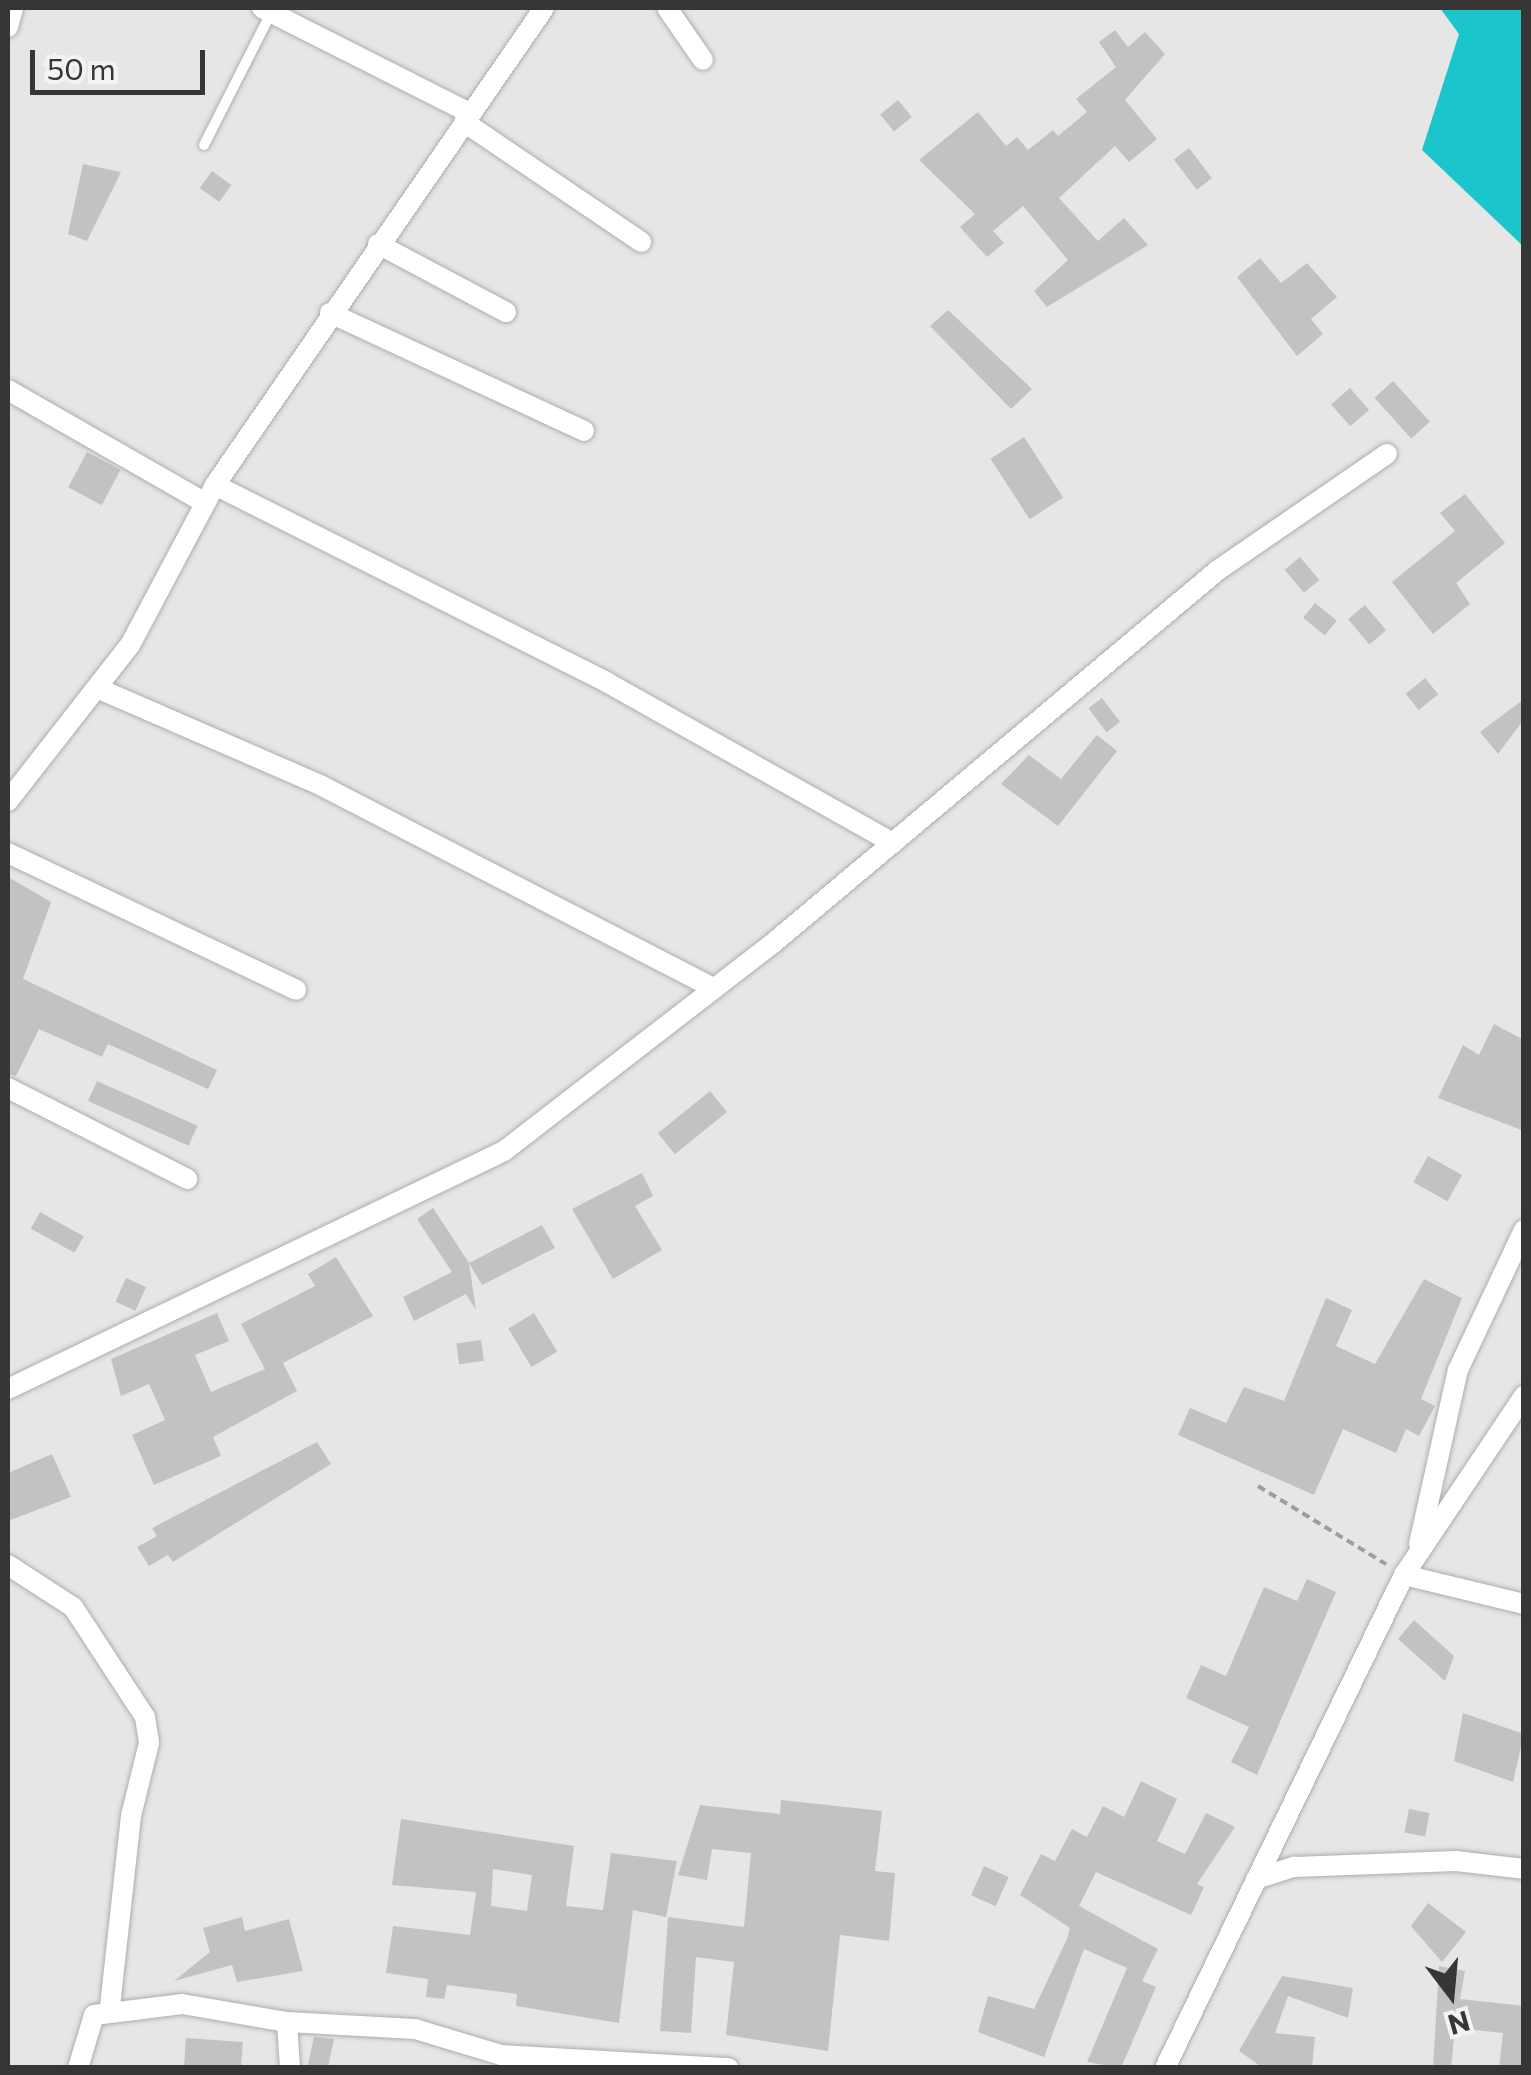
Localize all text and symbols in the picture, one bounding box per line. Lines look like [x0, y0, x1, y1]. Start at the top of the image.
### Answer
scale bar [35, 30, 210, 92]
text: 50 m [47, 49, 116, 86]
north arrow [1401, 1945, 1501, 2045]
text: N [1444, 2005, 1474, 2043]

